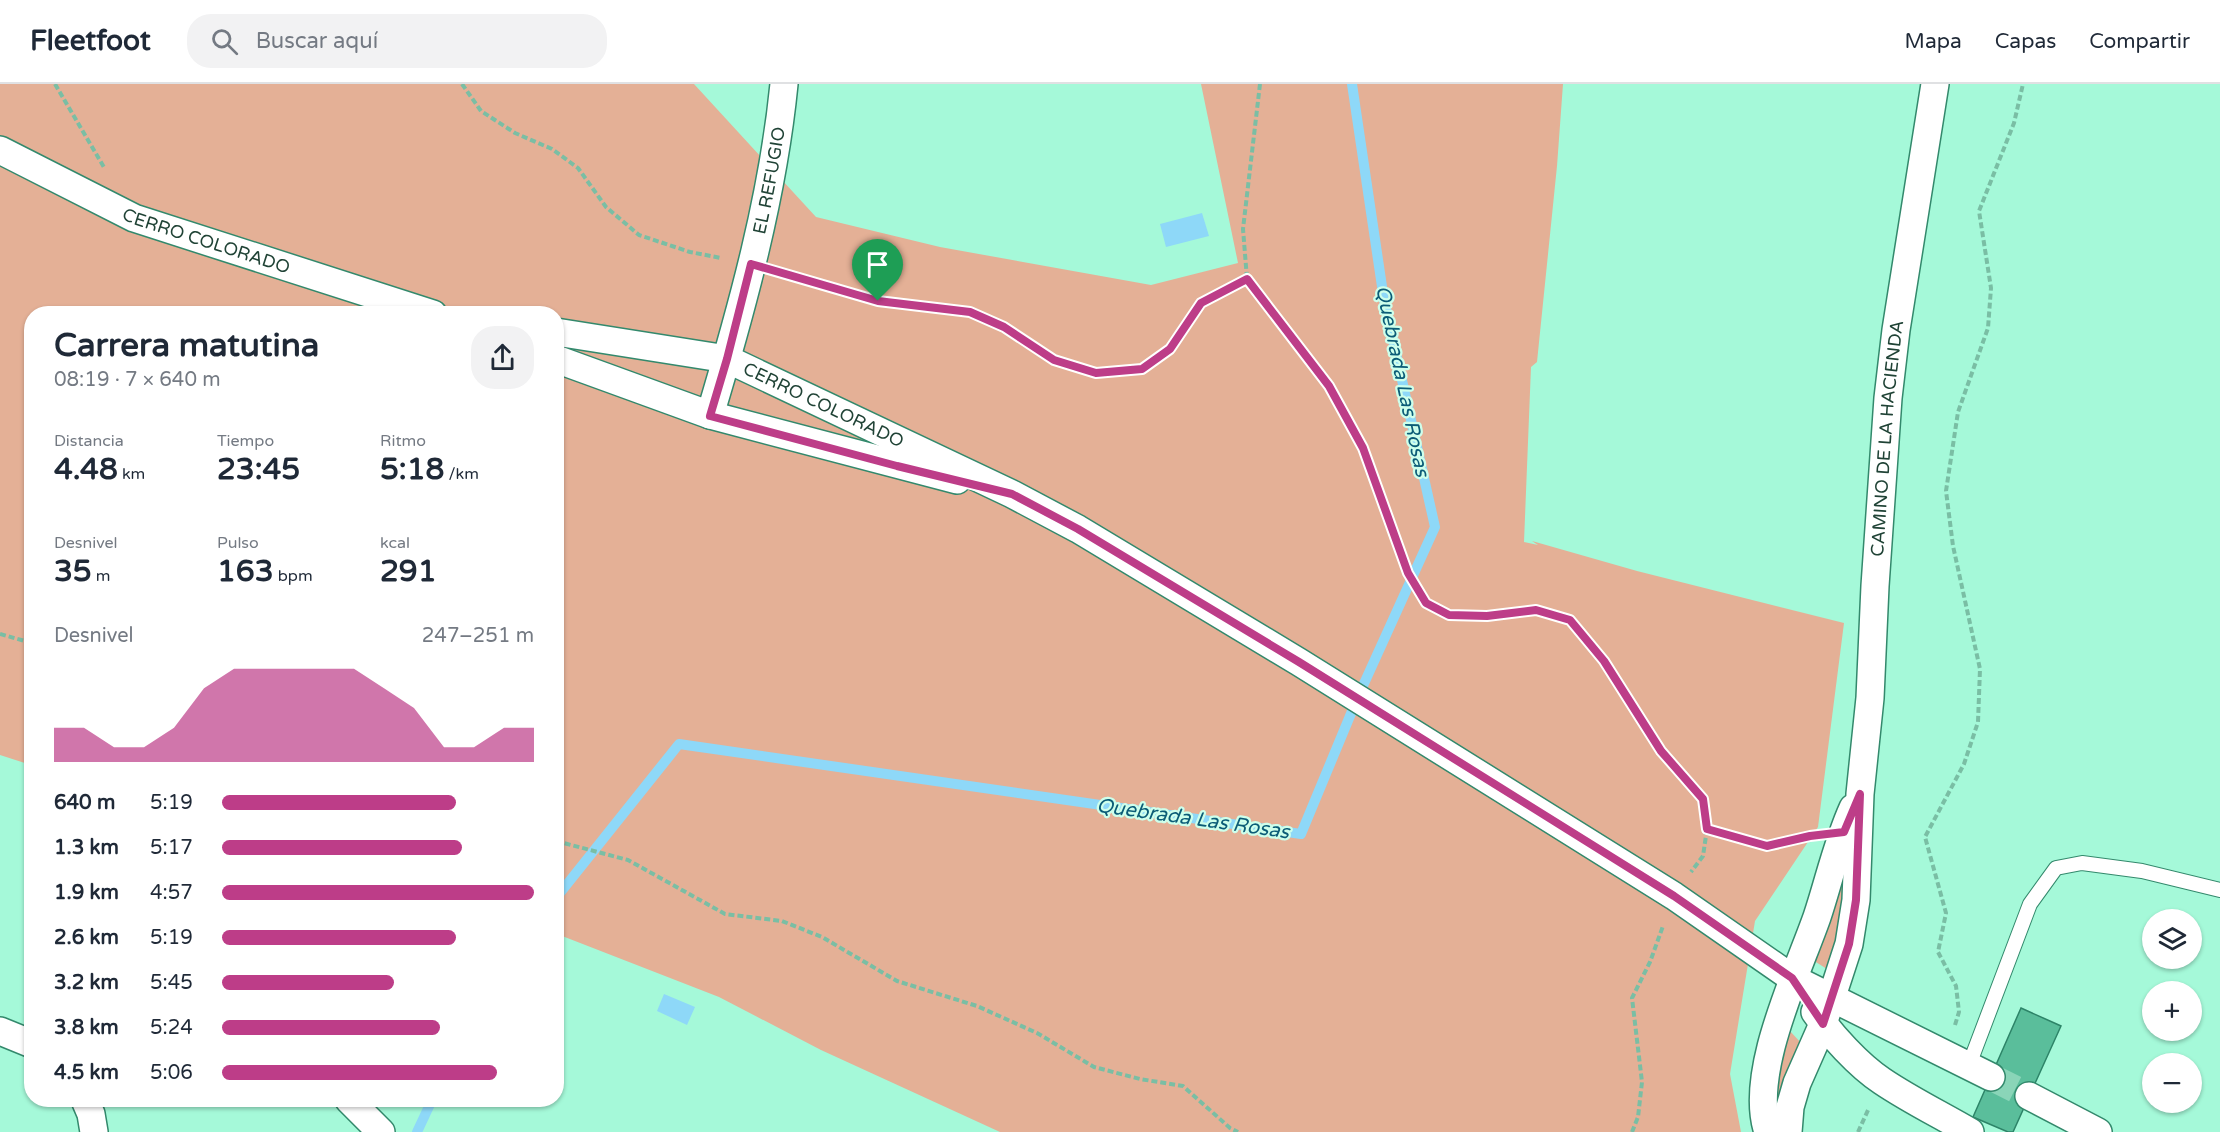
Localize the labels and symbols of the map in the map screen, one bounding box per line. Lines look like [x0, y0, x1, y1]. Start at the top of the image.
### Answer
street label: EL REFUGIO [748, 125, 790, 236]
street label: CERRO COLORADO [118, 203, 293, 278]
pin [852, 239, 903, 301]
water label: Quebrada Las Rosas [1370, 284, 1434, 480]
street label: CAMINO DE LA HACIENDA [1866, 319, 1908, 557]
street label: CERRO COLORADO [740, 357, 907, 452]
water label: Quebrada Las Rosas [1095, 794, 1292, 845]

